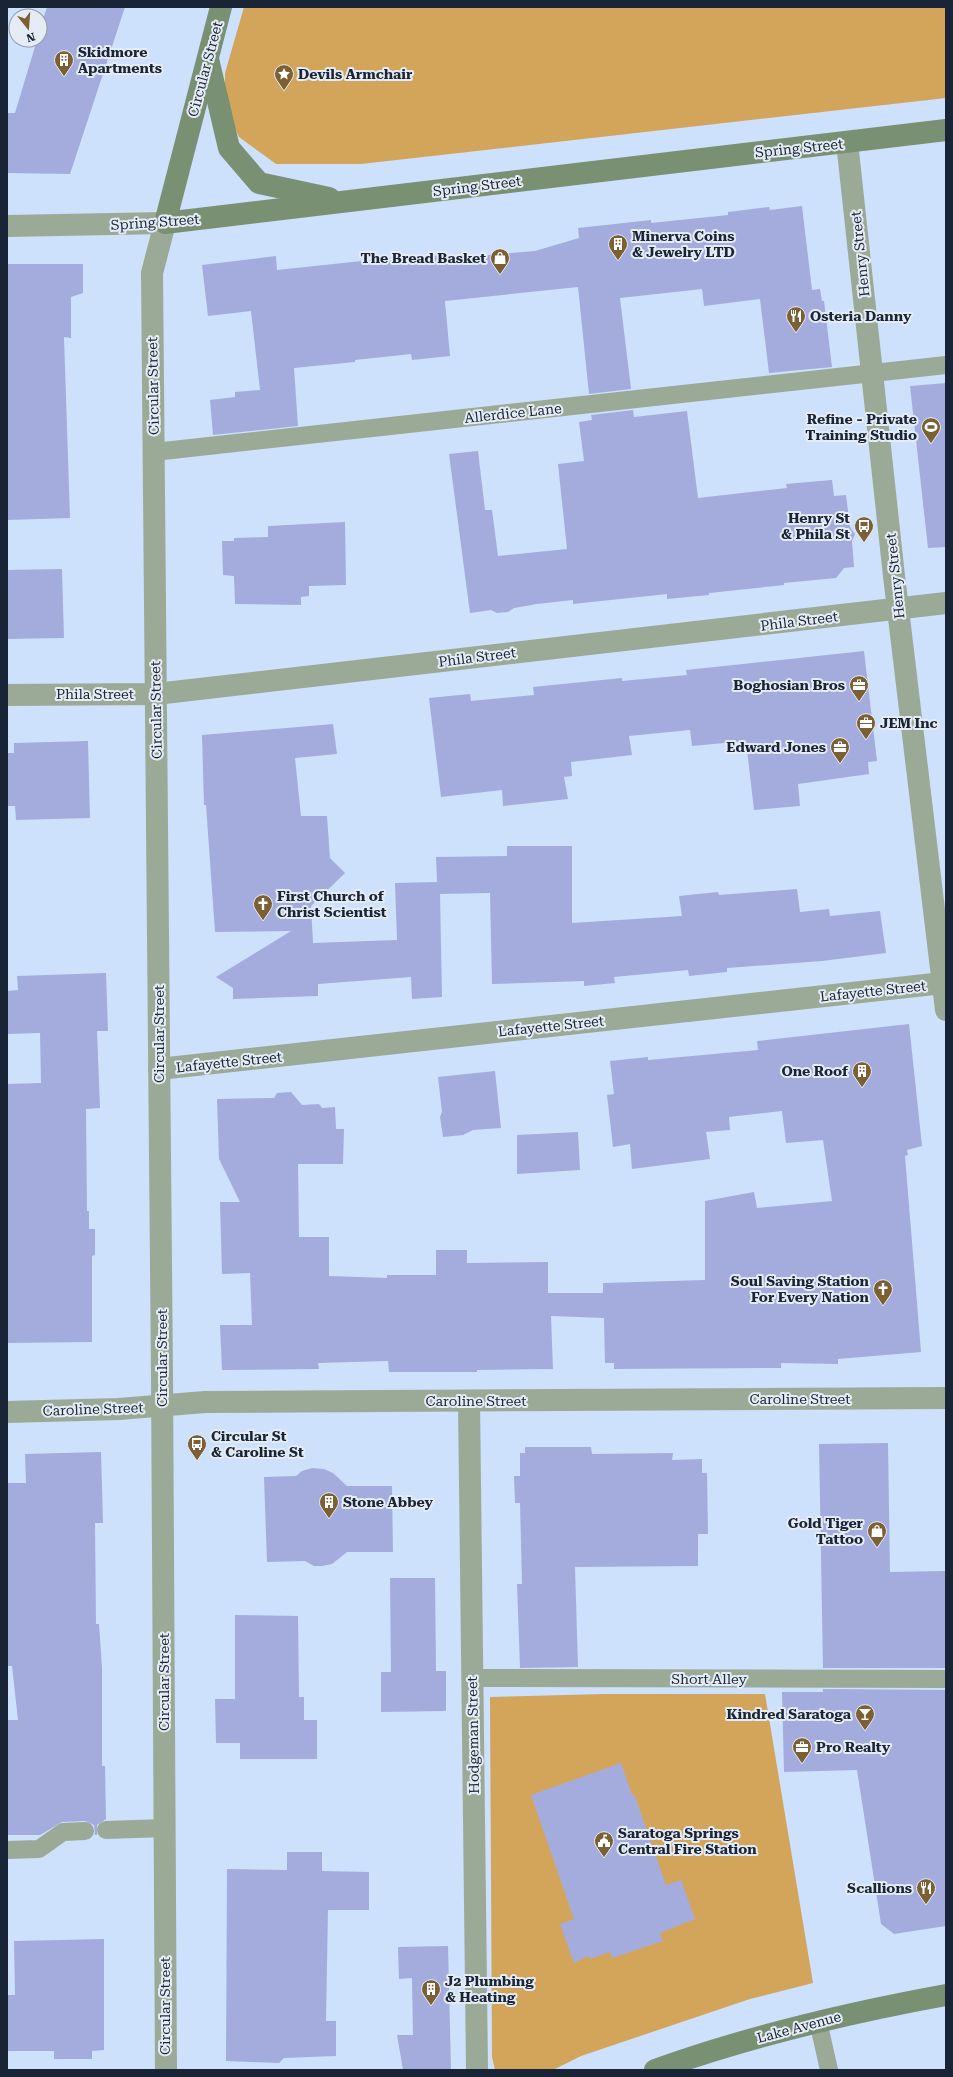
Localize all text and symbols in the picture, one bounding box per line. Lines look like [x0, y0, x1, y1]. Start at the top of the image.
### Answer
north arrow [8, 8, 48, 48]
street label: Circular Street [185, 20, 225, 118]
text: N [24, 30, 37, 45]
place label: Skidmore Apartments [78, 44, 162, 76]
building icon: Skidmore Apartments [53, 49, 75, 77]
place icon: Devils Armchair [273, 63, 295, 91]
place label: Devils Armchair [298, 66, 413, 82]
street label: Spring Street [754, 135, 844, 161]
street label: Spring Street [432, 173, 522, 199]
street label: Henry Street [848, 210, 872, 298]
street label: Spring Street [110, 211, 200, 233]
place label: Minerva Coins & Jewelry LTD [632, 228, 735, 260]
building icon: Minerva Coins & Jewelry LTD [607, 233, 629, 261]
shop icon: The Bread Basket [489, 247, 511, 275]
place label: The Bread Basket [361, 250, 486, 266]
restaurant icon: Osteria Danny [785, 305, 807, 333]
place label: Osteria Danny [810, 308, 912, 324]
street label: Circular Street [144, 337, 162, 435]
street label: Allerdice Lane [464, 400, 563, 426]
place label: Refine - Private Training Studio [805, 411, 917, 443]
sports icon: Refine - Private Training Studio [920, 416, 942, 444]
place label: Henry St & Phila St [781, 510, 850, 542]
bus stop icon: Henry St & Phila St [853, 515, 875, 543]
street label: Henry Street [883, 532, 907, 620]
street label: Phila Street [759, 608, 839, 634]
street label: Phila Street [437, 644, 517, 670]
street label: Circular Street [147, 661, 165, 759]
office icon: Boghosian Bros [848, 674, 870, 702]
place label: Boghosian Bros [733, 677, 845, 693]
street label: Phila Street [56, 686, 134, 702]
office icon: JEM Inc [855, 712, 877, 740]
place label: JEM Inc [880, 715, 938, 731]
office icon: Edward Jones [829, 736, 851, 764]
place label: Edward Jones [726, 739, 826, 755]
place label: First Church of Christ Scientist [277, 888, 387, 920]
church icon: First Church of Christ Scientist [252, 893, 274, 921]
street label: Lafayette Street [819, 977, 927, 1005]
street label: Circular Street [151, 985, 167, 1083]
street label: Lafayette Street [497, 1012, 605, 1040]
street label: Lafayette Street [175, 1048, 283, 1076]
building icon: One Roof [851, 1060, 873, 1088]
place label: One Roof [781, 1063, 849, 1079]
place label: Soul Saving Station For Every Nation [731, 1273, 870, 1305]
church icon: Soul Saving Station For Every Nation [872, 1278, 894, 1306]
street label: Circular Street [154, 1309, 170, 1407]
street label: Caroline Street [749, 1391, 851, 1407]
street label: Caroline Street [425, 1393, 527, 1409]
street label: Caroline Street [42, 1399, 144, 1419]
place label: Circular St & Caroline St [211, 1428, 304, 1460]
bus stop icon: Circular St & Caroline St [186, 1433, 208, 1461]
building icon: Stone Abbey [318, 1491, 340, 1519]
place label: Stone Abbey [343, 1494, 433, 1510]
place label: Gold Tiger Tattoo [788, 1515, 864, 1547]
shop icon: Gold Tiger Tattoo [866, 1520, 888, 1548]
street label: Circular Street [156, 1633, 172, 1731]
street label: Short Alley [671, 1671, 748, 1687]
street label: Hodgeman Street [464, 1676, 482, 1794]
bar icon: Kindred Saratoga [854, 1703, 876, 1731]
place label: Kindred Saratoga [727, 1706, 852, 1722]
office icon: Pro Realty [791, 1736, 813, 1764]
place label: Pro Realty [816, 1739, 891, 1755]
place label: Saratoga Springs Central Fire Station [618, 1825, 757, 1857]
public building icon: Saratoga Springs Central Fire Station [593, 1830, 615, 1858]
restaurant icon: Scallions [915, 1877, 937, 1905]
place label: Scallions [847, 1880, 912, 1896]
street label: Circular Street [157, 1957, 173, 2055]
place label: J2 Plumbing & Heating [445, 1973, 534, 2005]
building icon: J2 Plumbing & Heating [420, 1978, 442, 2006]
street label: Lake Avenue [755, 2008, 843, 2046]

